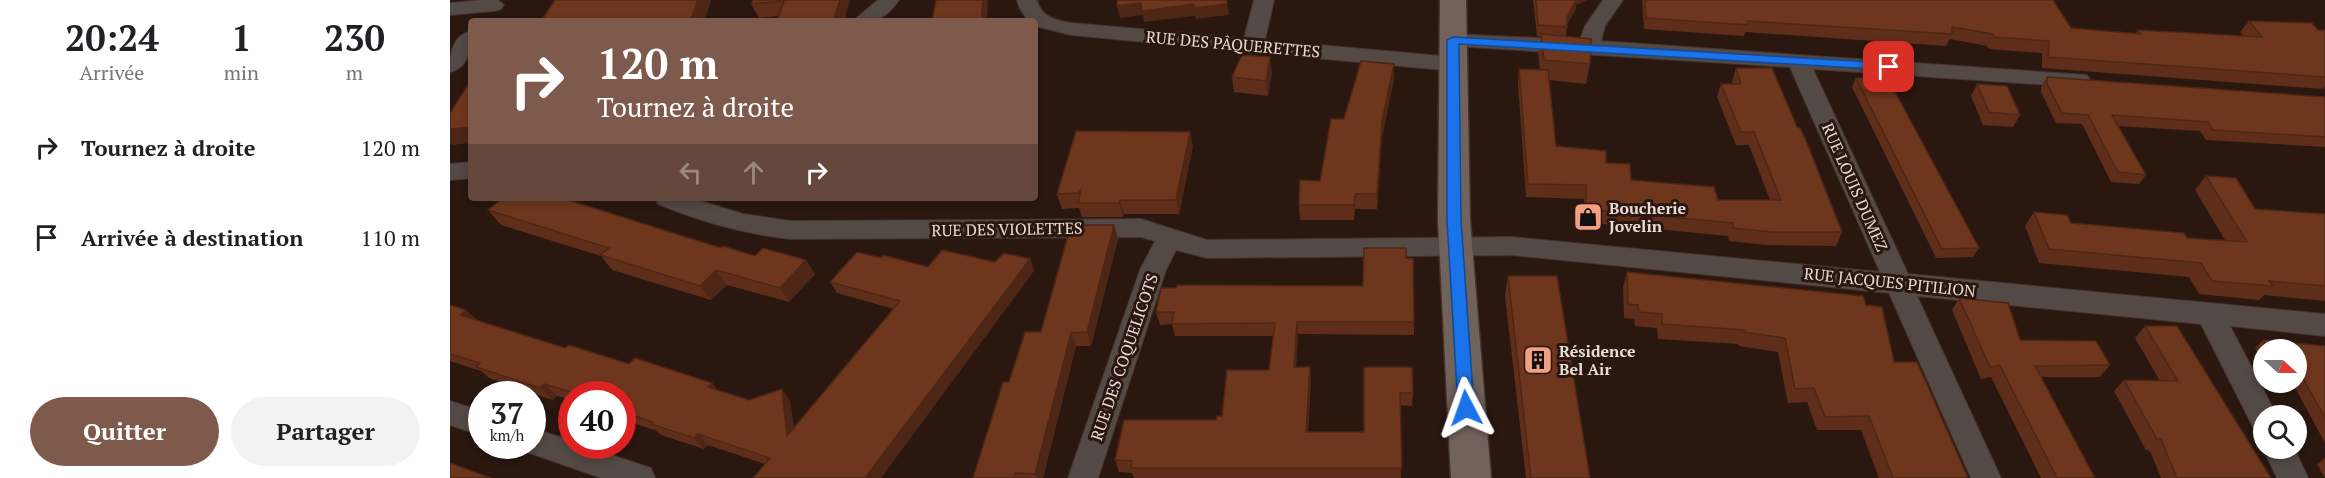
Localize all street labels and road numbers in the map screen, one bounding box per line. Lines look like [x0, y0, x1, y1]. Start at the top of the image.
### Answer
street label: RUE DES PÂQUERETTES [1145, 25, 1321, 63]
street label: RUE LOUIS DUMEZ [1817, 119, 1893, 255]
street label: RUE DES VIOLETTES [931, 217, 1083, 241]
street label: RUE JACQUES PITILION [1803, 262, 1977, 302]
street label: RUE DES COQUELICOTS [1085, 271, 1163, 443]

